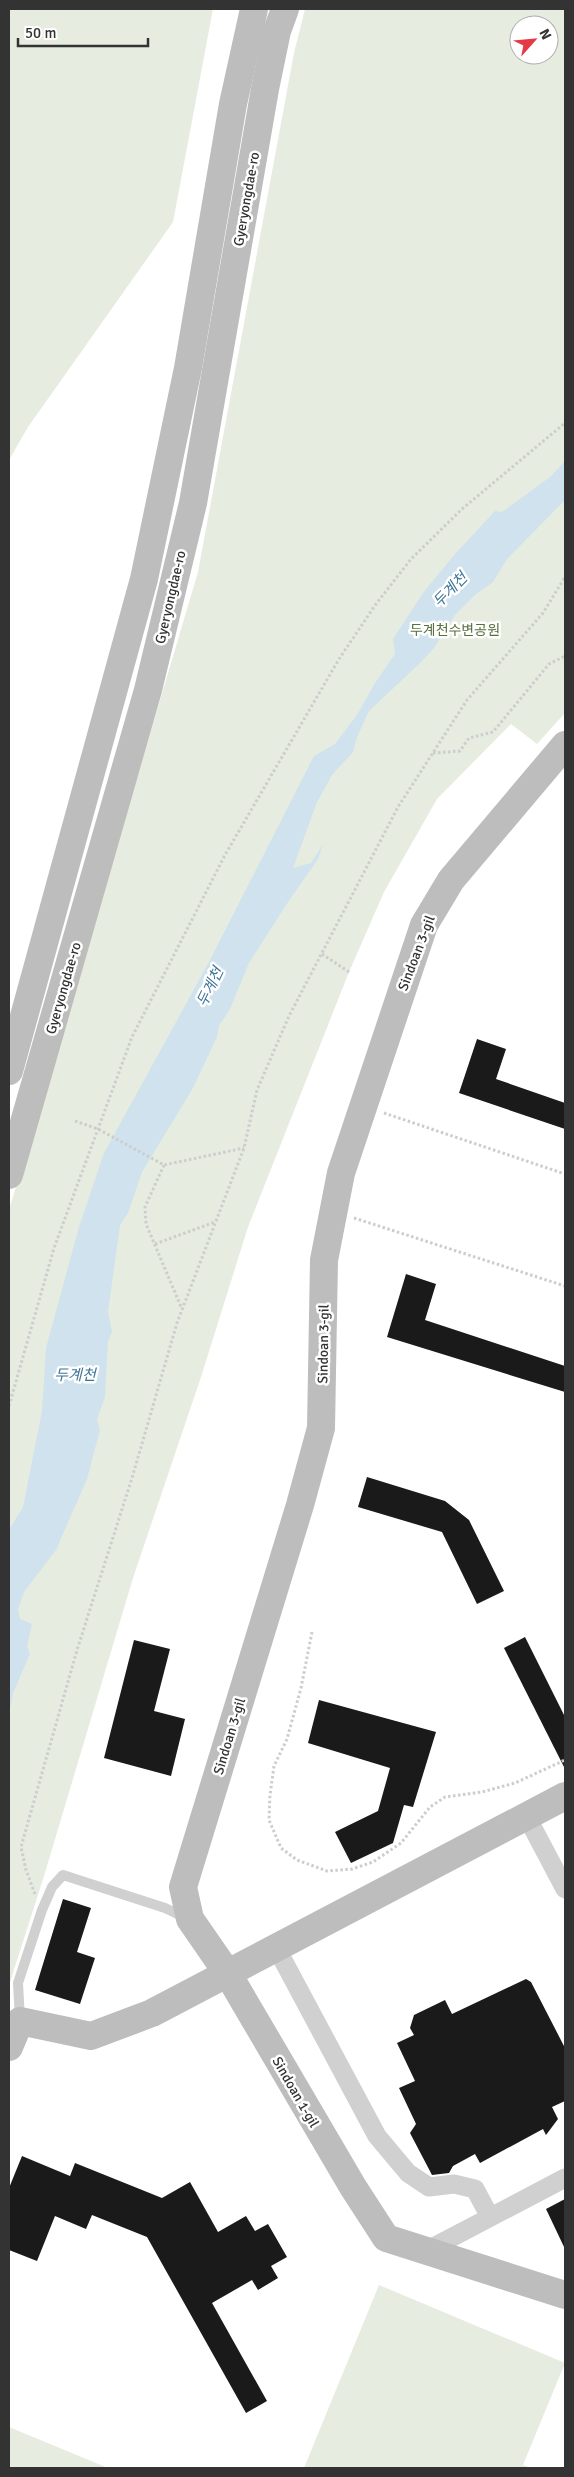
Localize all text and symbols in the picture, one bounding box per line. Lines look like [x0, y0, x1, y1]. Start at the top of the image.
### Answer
scale bar [18, 15, 148, 47]
north arrow [509, 15, 559, 65]
text: 50 m [25, 24, 56, 42]
text: N [535, 26, 555, 43]
street label: Gyeryongdae-ro [230, 151, 263, 247]
street label: Gyeryongdae-ro [152, 549, 189, 645]
water label: 두계천 [429, 567, 472, 611]
park label: 두계천수변공원 [410, 622, 500, 639]
street label: Sindoan 3-gil [394, 913, 439, 993]
street label: Gyeryongdae-ro [42, 940, 85, 1036]
water label: 두계천 [193, 962, 228, 1010]
street label: Sindoan 3-gil [314, 1304, 333, 1384]
water label: 두계천 [54, 1366, 98, 1384]
street label: Sindoan 3-gil [210, 1696, 249, 1777]
street label: Sindoan 1-gil [268, 2054, 323, 2131]

